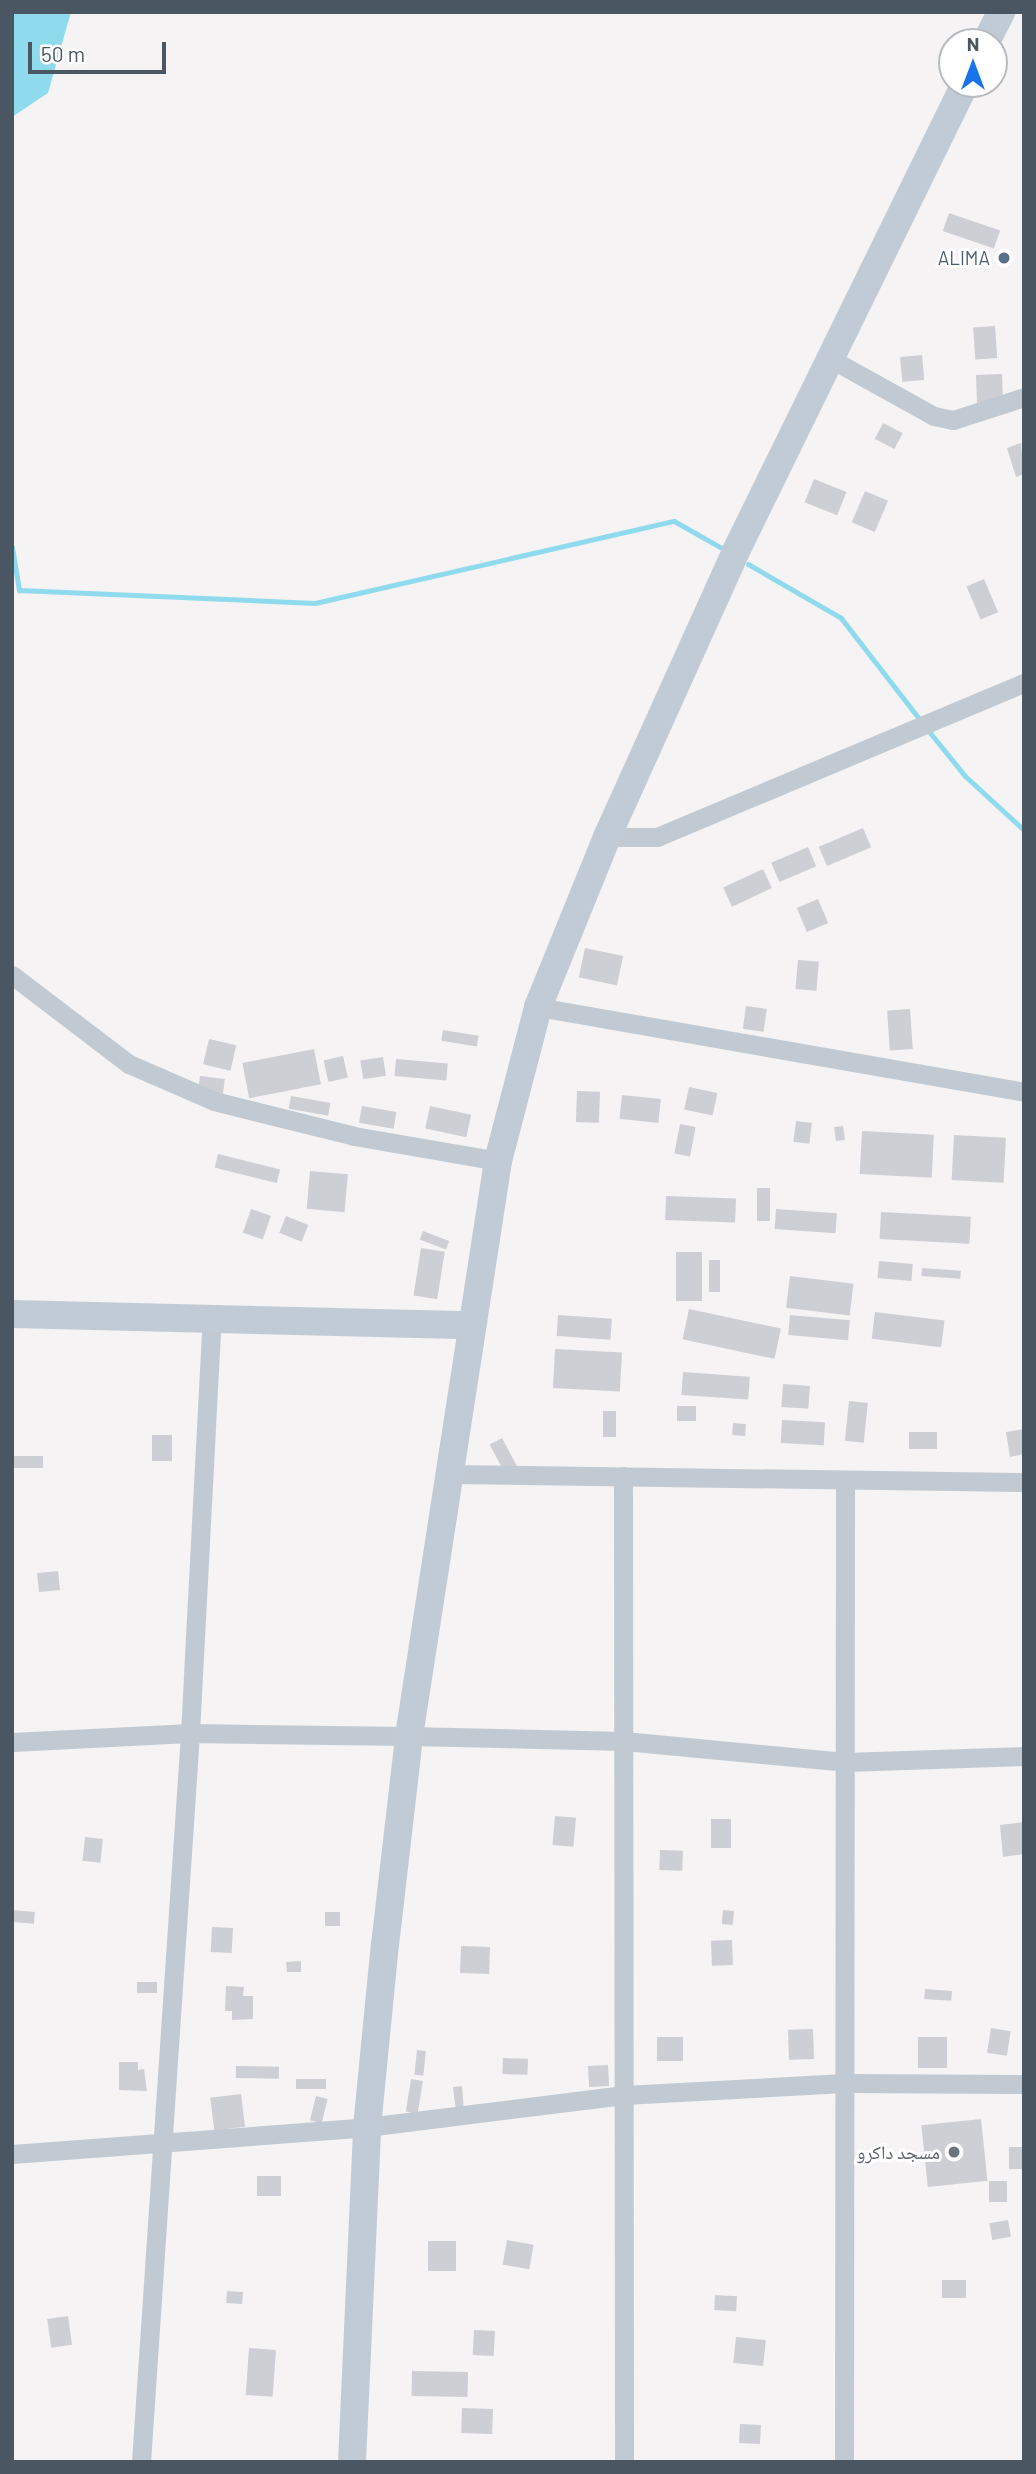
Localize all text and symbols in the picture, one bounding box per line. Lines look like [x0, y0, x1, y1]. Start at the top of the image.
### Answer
scale bar [32, 28, 170, 72]
north arrow [938, 28, 1008, 98]
text: N [967, 32, 979, 55]
text: 50 m [41, 41, 85, 66]
place label: ALIMA [938, 247, 990, 269]
marker: ALIMA [996, 250, 1012, 266]
place label: مسجد داكرو [856, 2141, 940, 2163]
marker: مسجد داكرو [946, 2144, 962, 2160]

